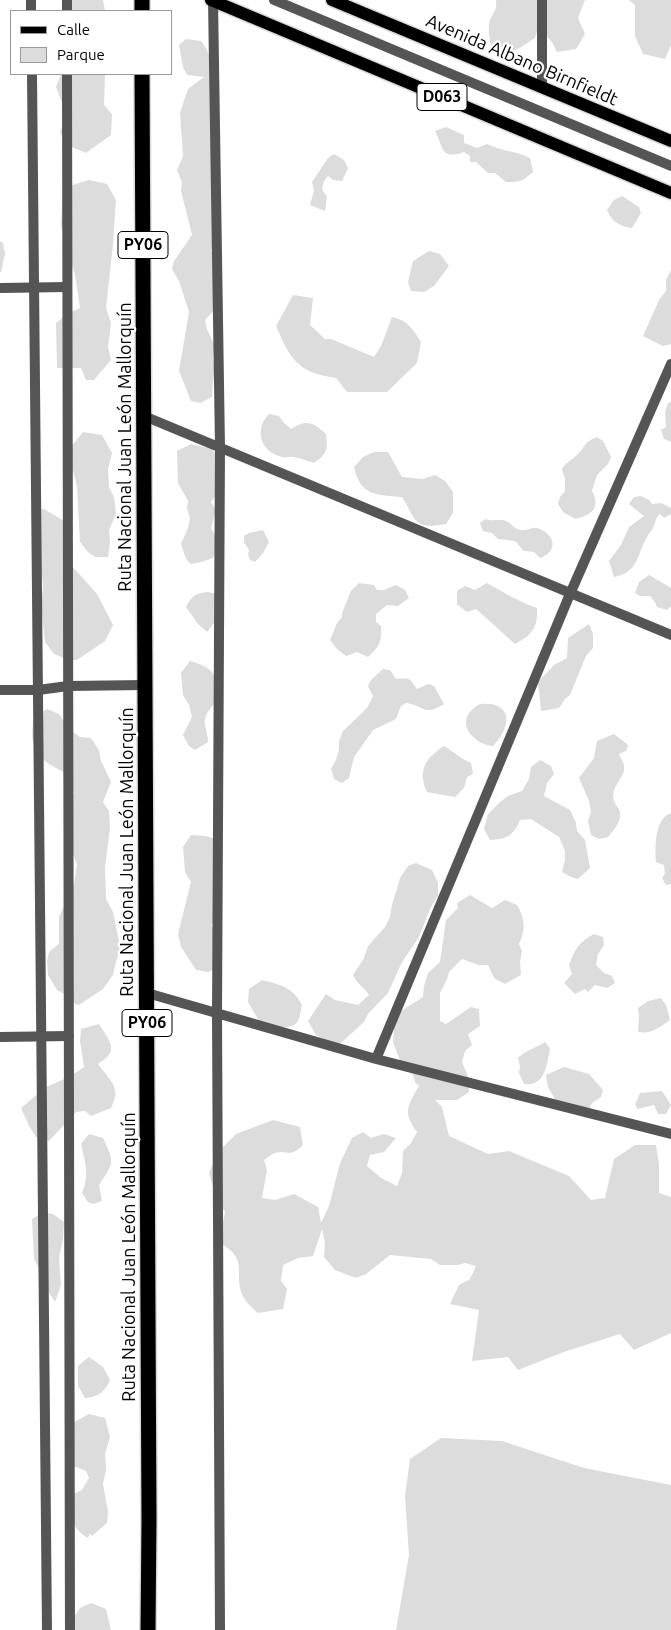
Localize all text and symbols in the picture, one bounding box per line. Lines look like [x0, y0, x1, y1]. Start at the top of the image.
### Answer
legend [10, 10, 172, 75]
street label: Avenida Albano Birnfieldt [423, 10, 621, 110]
text: Calle [57, 21, 90, 38]
text: Parque [57, 46, 105, 63]
road number: D063 [417, 84, 467, 110]
road number: PY06 [118, 232, 168, 258]
street label: Ruta Nacional Juan León Mallorquín [114, 302, 136, 592]
street label: Ruta Nacional Juan León Mallorquín [116, 707, 138, 997]
road number: PY06 [122, 1010, 172, 1036]
street label: Ruta Nacional Juan León Mallorquín [118, 1112, 140, 1402]

